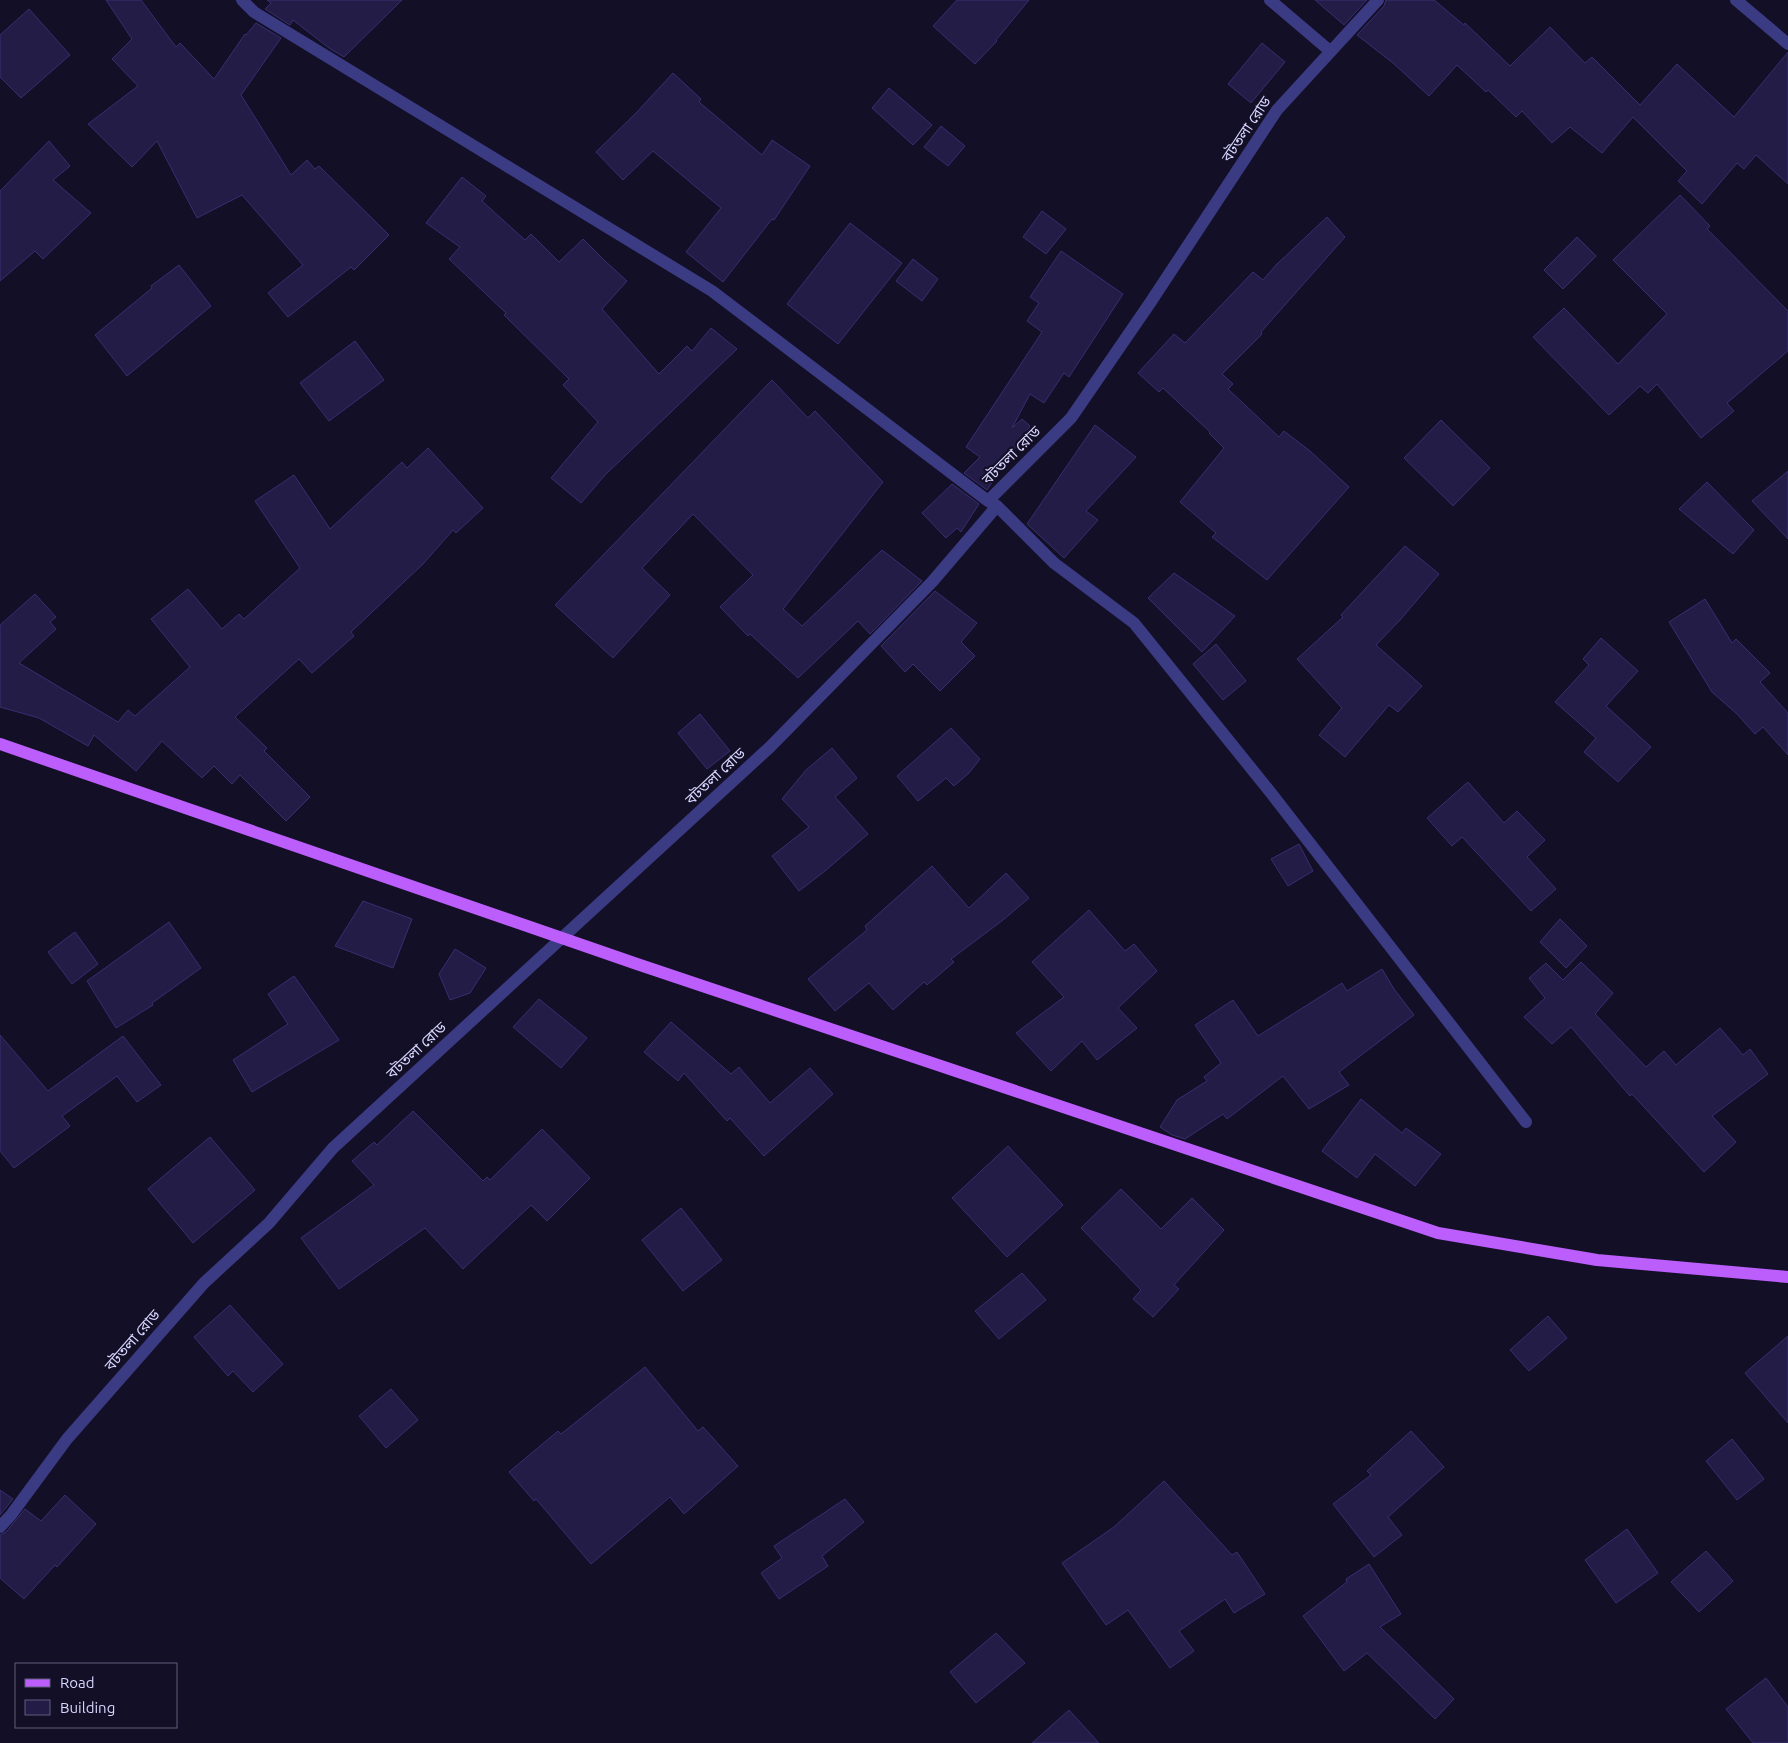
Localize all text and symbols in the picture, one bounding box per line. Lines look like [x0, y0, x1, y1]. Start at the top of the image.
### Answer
street label: বটতলা রোড [1217, 93, 1274, 166]
street label: বটতলা রোড [978, 422, 1044, 488]
street label: বটতলা রোড [681, 744, 749, 809]
street label: বটতলা রোড [382, 1018, 450, 1083]
street label: বটতলা রোড [100, 1306, 163, 1375]
legend [15, 1663, 178, 1728]
text: Road [60, 1674, 95, 1691]
text: Building [60, 1699, 115, 1716]

